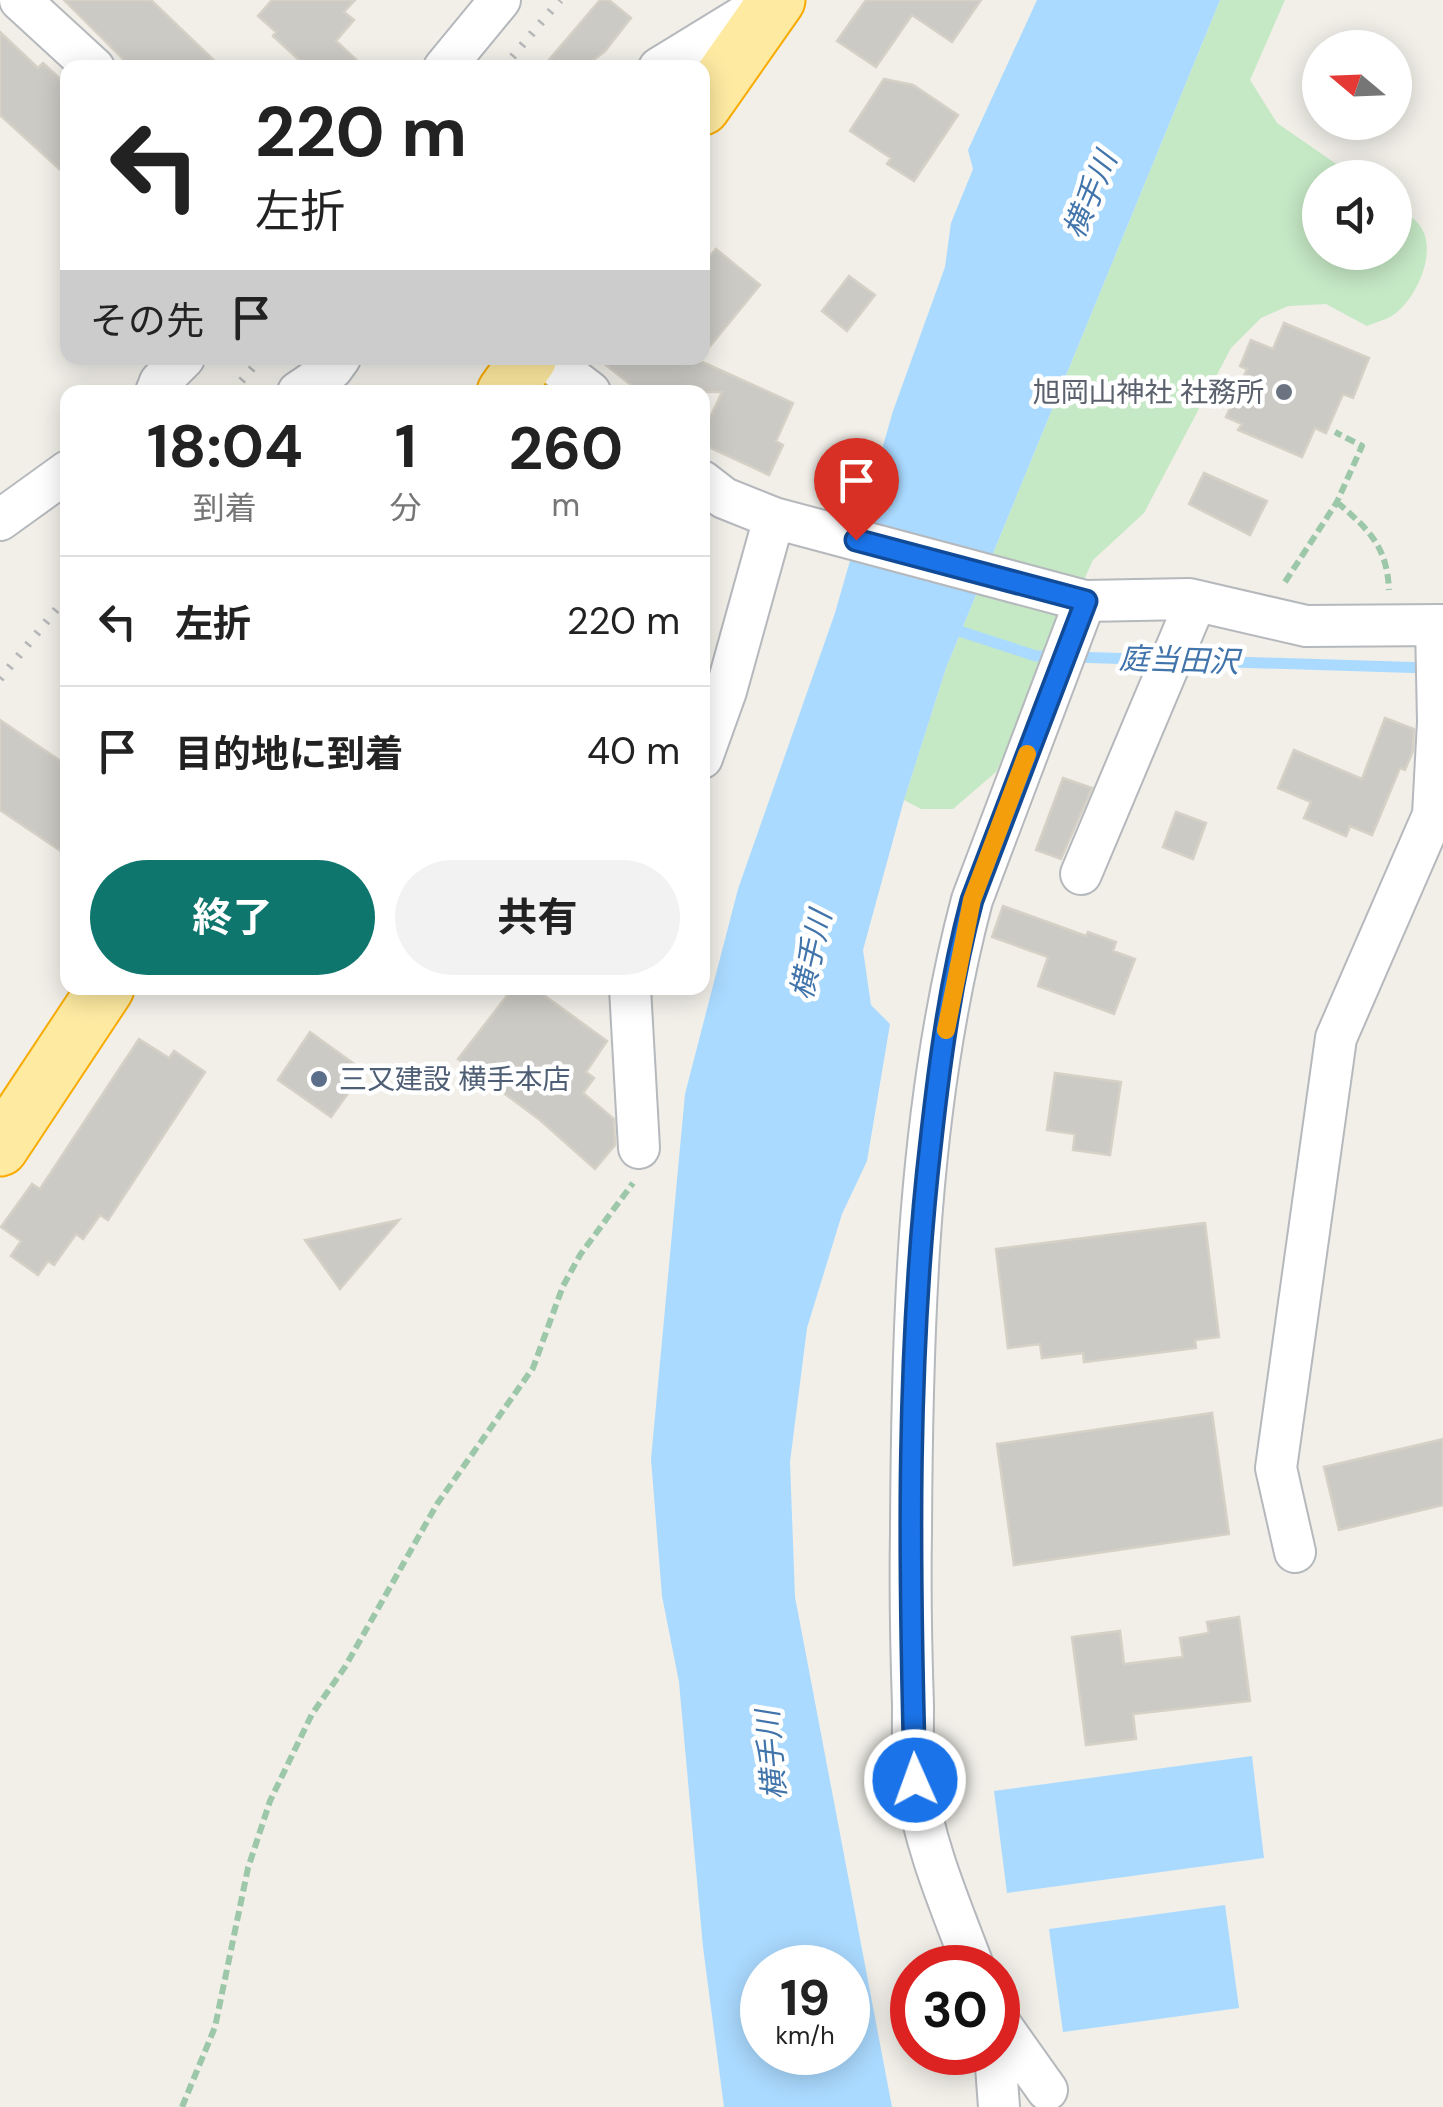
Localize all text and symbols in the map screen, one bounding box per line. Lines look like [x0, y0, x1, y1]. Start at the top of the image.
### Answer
north arrow [1302, 30, 1412, 140]
map controls [1302, 30, 1412, 270]
text: 220 m [255, 87, 467, 178]
icon: left [90, 100, 220, 230]
water label: 横手川 [1054, 143, 1127, 244]
button: sound [1302, 160, 1412, 270]
text: 左折 [255, 182, 345, 241]
icon: arrive [224, 290, 279, 345]
text: その先 [90, 296, 204, 346]
place label: 旭岡山神社 社務所 [1033, 374, 1264, 411]
marker: 旭岡山神社 社務所 [1273, 381, 1295, 403]
text: 18:04 [147, 407, 303, 486]
text: 1 [395, 407, 417, 486]
text: 260 [508, 409, 623, 488]
pin [814, 438, 899, 541]
icon: arrive [829, 453, 884, 508]
text: m [552, 484, 580, 526]
text: 到着 [193, 487, 257, 529]
text: 分 [390, 487, 422, 529]
icon: left [90, 594, 145, 649]
text: 220 m [567, 596, 680, 646]
text: 左折 [175, 599, 251, 649]
water label: 庭当田沢 [1118, 638, 1244, 682]
icon: arrive [90, 724, 145, 779]
text: 40 m [587, 726, 680, 776]
text: 目的地に到着 [175, 729, 403, 779]
button: 終了 [90, 860, 375, 975]
button: 共有 [395, 860, 680, 975]
water label: 横手川 [782, 904, 841, 1003]
place label: 三又建設 横手本店 [339, 1061, 570, 1098]
marker: 三又建設 横手本店 [308, 1068, 330, 1090]
water label: 横手川 [747, 1705, 794, 1802]
position arrow [863, 1728, 967, 1832]
speed limit sign: 30 [890, 1945, 1020, 2075]
text: 19 [780, 1965, 830, 2031]
text: km/h [775, 2019, 835, 2052]

